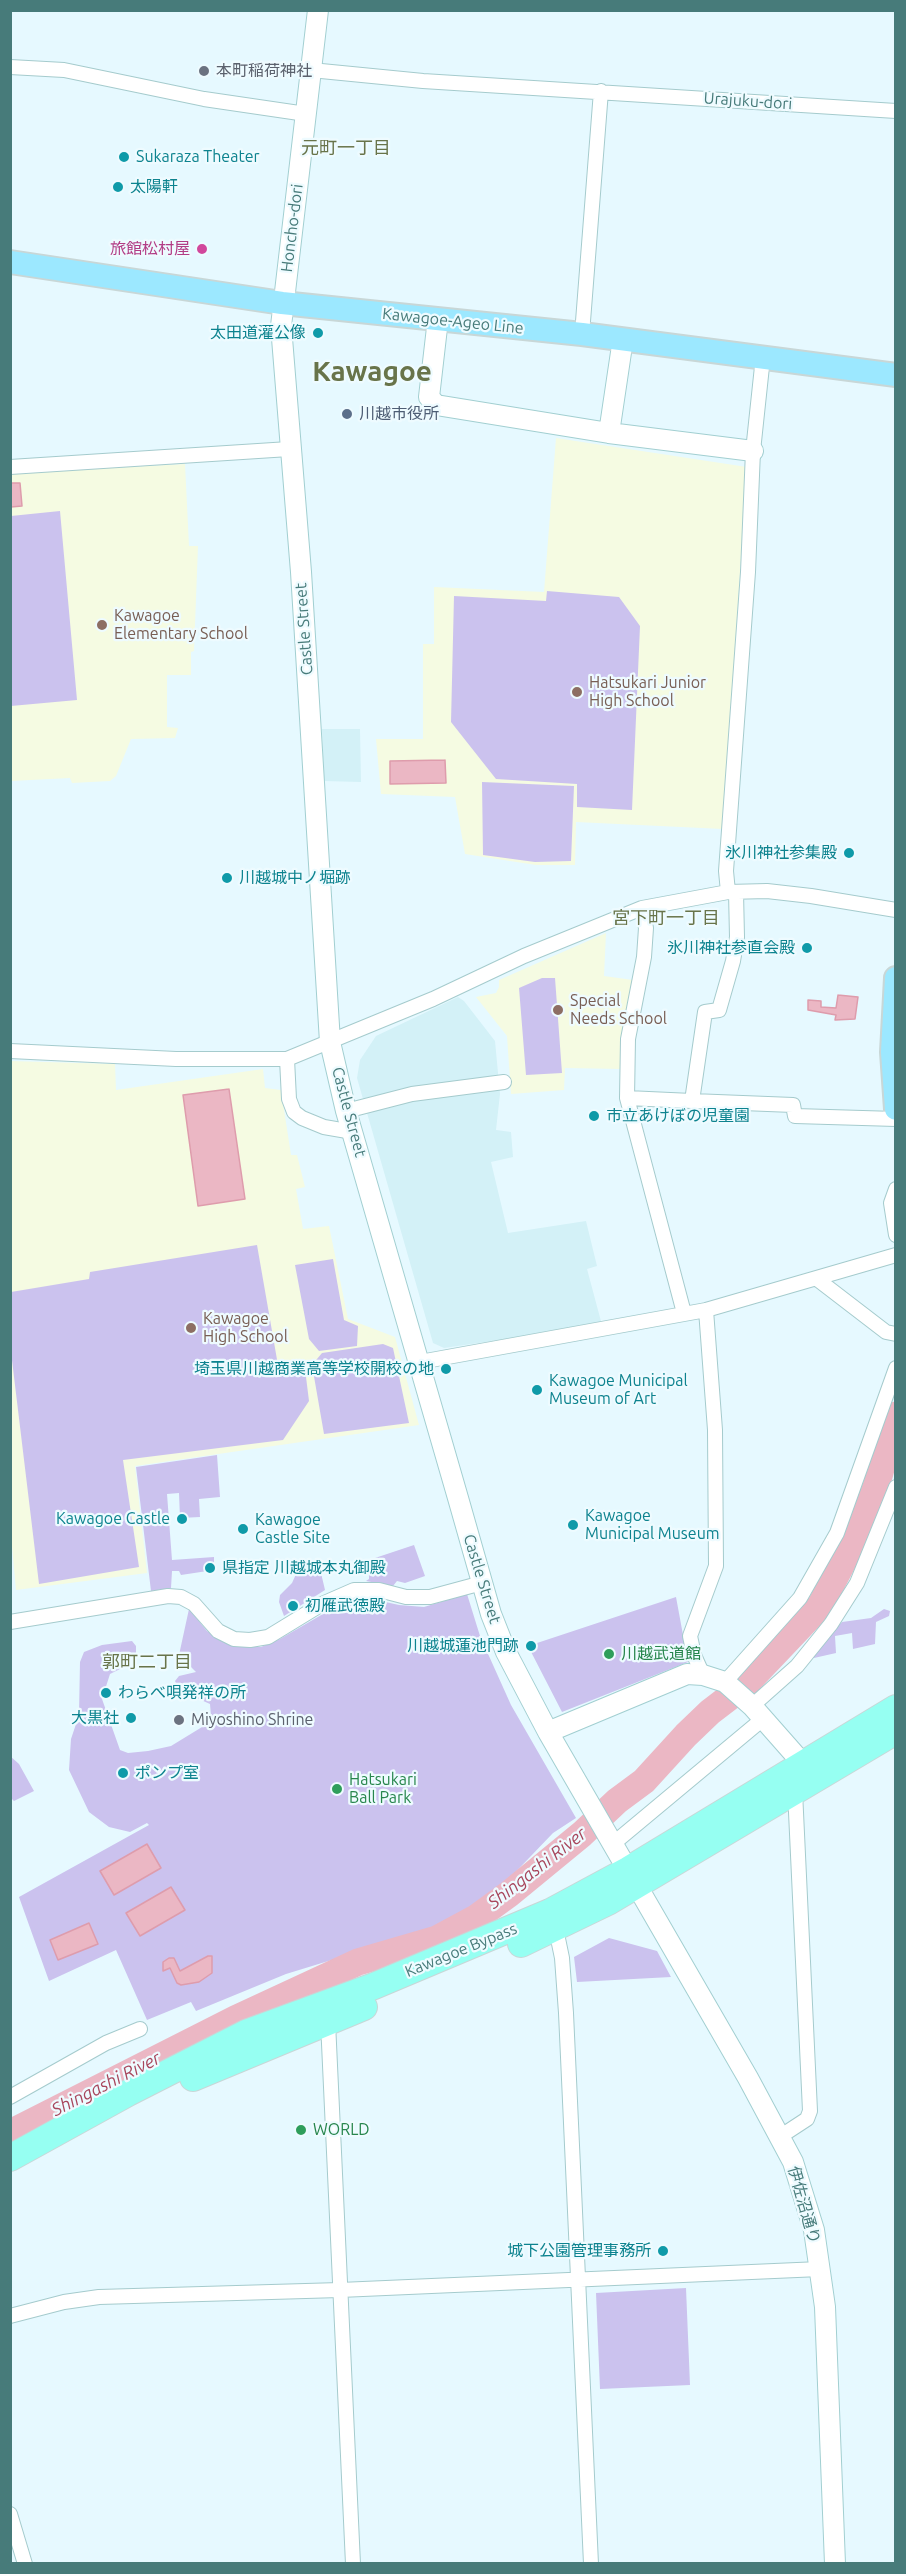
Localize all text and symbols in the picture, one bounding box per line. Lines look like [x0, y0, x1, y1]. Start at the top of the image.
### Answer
place label: 本町稲荷神社 [216, 61, 312, 81]
marker: 本町稲荷神社 [197, 64, 211, 78]
street label: Urajuku-dori [703, 88, 793, 114]
district label: 元町一丁目 [301, 137, 391, 159]
place label: Sukaraza Theater [136, 147, 260, 167]
marker: Sukaraza Theater [117, 150, 131, 164]
place label: 太陽軒 [130, 177, 178, 197]
marker: 太陽軒 [111, 180, 125, 194]
street label: Honcho-dori [277, 183, 307, 273]
place label: 旅館松村屋 [110, 239, 190, 259]
marker: 旅館松村屋 [195, 242, 209, 256]
street label: Kawagoe-Ageo Line [381, 304, 525, 338]
place label: 太田道灌公像 [210, 323, 306, 343]
marker: 太田道灌公像 [311, 326, 325, 340]
district label: Kawagoe [312, 355, 432, 389]
place label: 川越市役所 [359, 404, 439, 424]
marker: 川越市役所 [340, 407, 354, 421]
street label: Castle Street [291, 582, 317, 676]
place label: Kawagoe Elementary School [114, 606, 248, 644]
marker: Kawagoe Elementary School [95, 618, 109, 632]
place label: Hatsukari Junior High School [589, 673, 706, 711]
marker: Hatsukari Junior High School [570, 685, 584, 699]
place label: 氷川神社参集殿 [725, 843, 837, 863]
marker: 氷川神社参集殿 [842, 846, 856, 860]
place label: 川越城中ノ堀跡 [239, 868, 351, 888]
marker: 川越城中ノ堀跡 [220, 871, 234, 885]
district label: 宮下町一丁目 [612, 907, 720, 929]
place label: 氷川神社参直会殿 [667, 938, 795, 958]
marker: 氷川神社参直会殿 [800, 941, 814, 955]
place label: Special Needs School [570, 991, 667, 1029]
marker: Special Needs School [551, 1003, 565, 1017]
street label: Castle Street [328, 1065, 370, 1159]
place label: 市立あけぼの児童園 [606, 1106, 750, 1126]
marker: 市立あけぼの児童園 [587, 1109, 601, 1123]
place label: Kawagoe High School [203, 1309, 288, 1347]
marker: Kawagoe High School [184, 1321, 198, 1335]
place label: 埼玉県川越商業高等学校開校の地 [194, 1359, 434, 1379]
marker: 埼玉県川越商業高等学校開校の地 [439, 1362, 453, 1376]
place label: Kawagoe Municipal Museum of Art [549, 1371, 688, 1409]
marker: Kawagoe Municipal Museum of Art [530, 1383, 544, 1397]
place label: Kawagoe Municipal Museum [585, 1506, 720, 1544]
place label: Kawagoe Castle [56, 1509, 170, 1529]
place label: Kawagoe Castle Site [255, 1510, 330, 1548]
marker: Kawagoe Castle [175, 1512, 189, 1526]
marker: Kawagoe Municipal Museum [566, 1518, 580, 1532]
marker: Kawagoe Castle Site [236, 1522, 250, 1536]
street label: Castle Street [459, 1532, 505, 1626]
place label: 県指定 川越城本丸御殿 [222, 1558, 386, 1578]
marker: 県指定 川越城本丸御殿 [203, 1561, 217, 1575]
place label: 初雁武徳殿 [305, 1596, 385, 1616]
marker: 初雁武徳殿 [286, 1599, 300, 1613]
place label: 川越城蓮池門跡 [407, 1636, 519, 1656]
marker: 川越城蓮池門跡 [524, 1639, 538, 1653]
place label: 川越武道館 [621, 1644, 701, 1664]
marker: 川越武道館 [602, 1647, 616, 1661]
district label: 郭町二丁目 [102, 1651, 192, 1673]
place label: わらべ唄発祥の所 [118, 1683, 246, 1703]
marker: わらべ唄発祥の所 [99, 1686, 113, 1700]
place label: 大黒社 [71, 1708, 119, 1728]
place label: Miyoshino Shrine [191, 1710, 313, 1730]
marker: 大黒社 [124, 1711, 138, 1725]
marker: Miyoshino Shrine [172, 1713, 186, 1727]
place label: ポンプ室 [135, 1763, 199, 1783]
marker: ポンプ室 [116, 1766, 130, 1780]
place label: Hatsukari Ball Park [349, 1770, 417, 1808]
marker: Hatsukari Ball Park [330, 1782, 344, 1796]
water label: Shingashi River [483, 1823, 591, 1913]
street label: Kawagoe Bypass [402, 1919, 520, 1981]
water label: Shingashi River [48, 2047, 164, 2121]
place label: WORLD [313, 2120, 370, 2140]
marker: WORLD [294, 2123, 308, 2137]
street label: 伊佐沼通り [784, 2164, 824, 2246]
place label: 城下公園管理事務所 [507, 2241, 651, 2261]
marker: 城下公園管理事務所 [656, 2244, 670, 2258]

